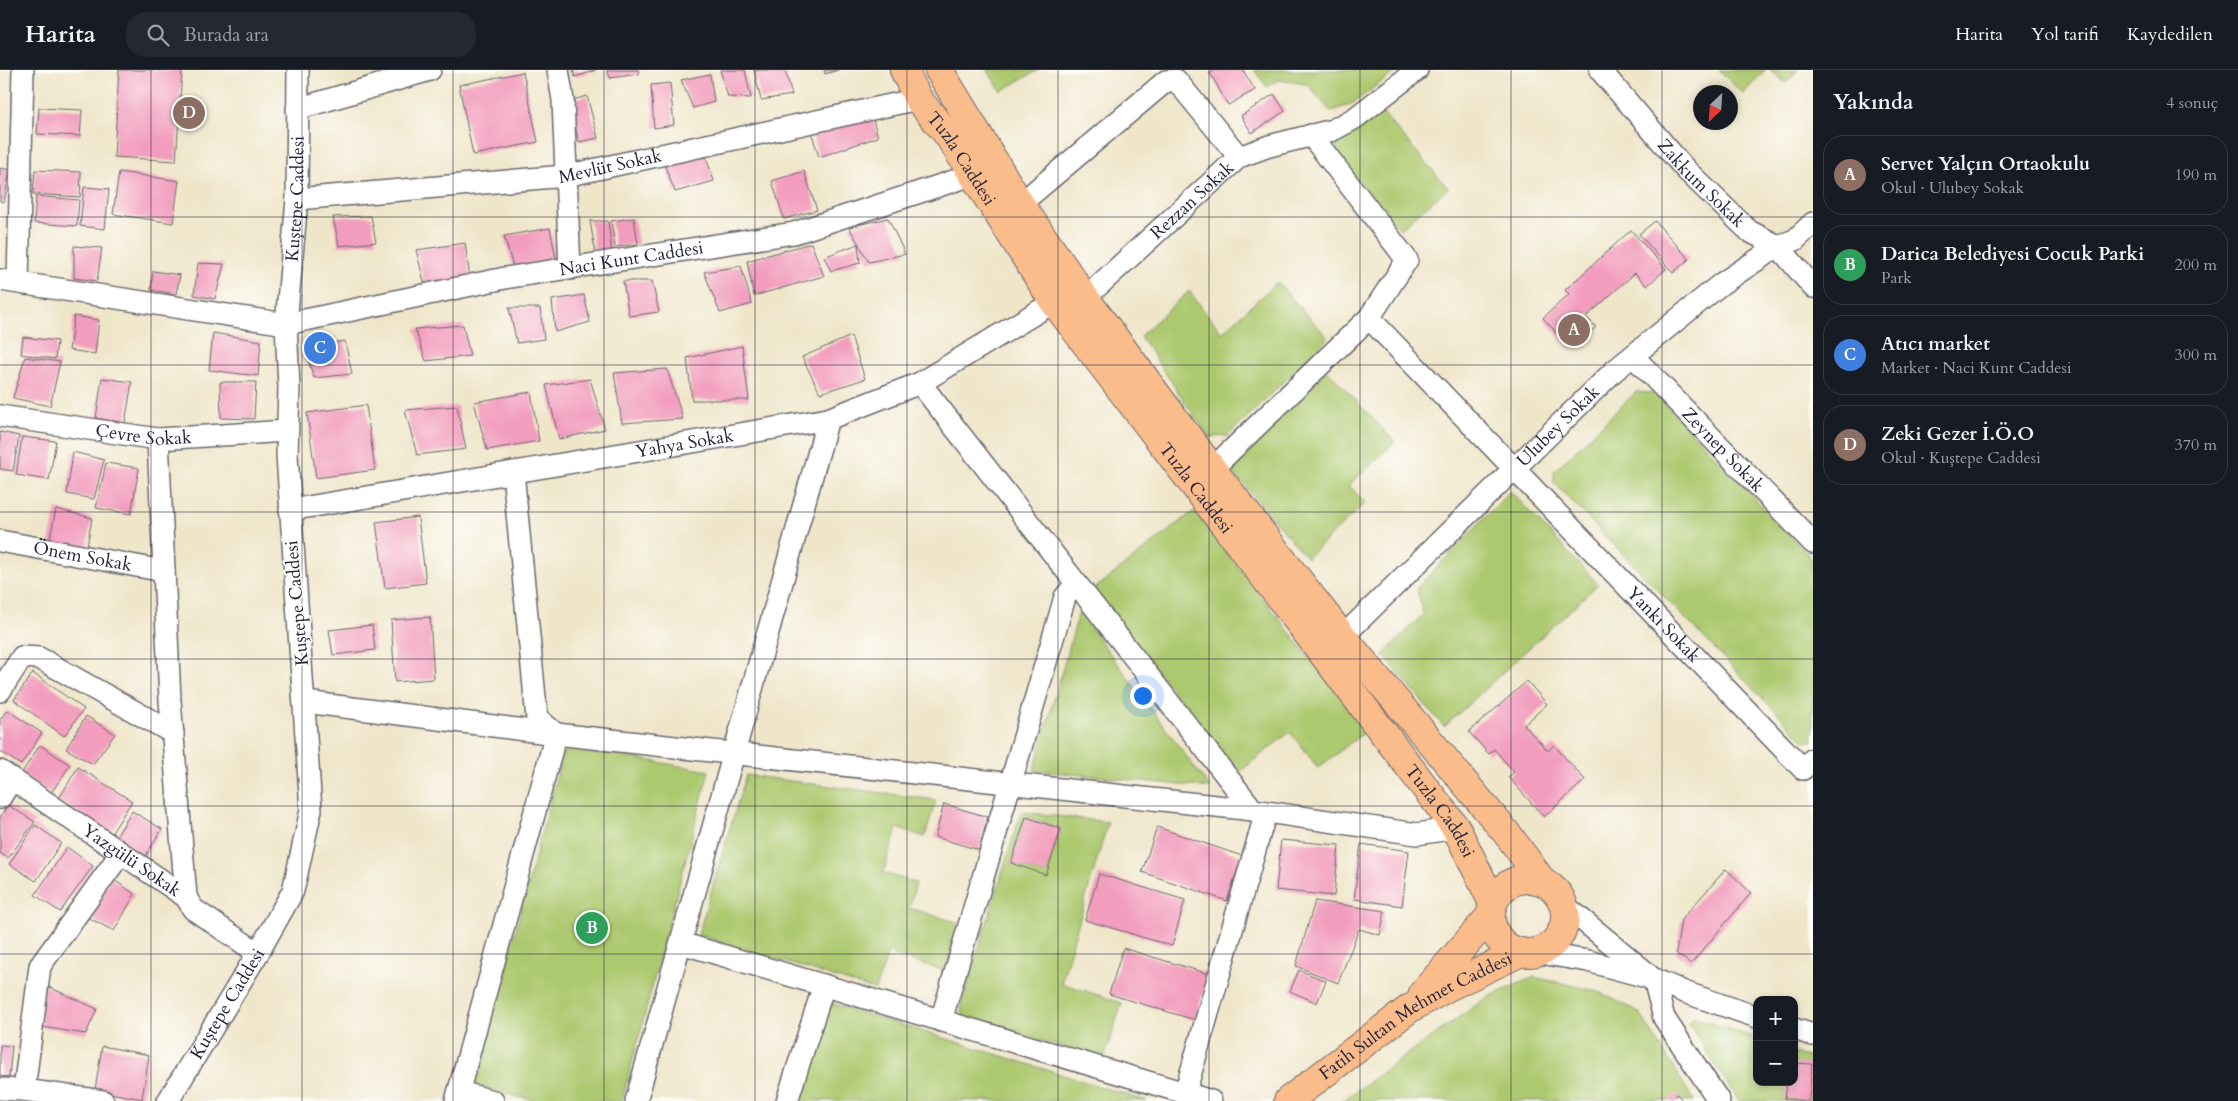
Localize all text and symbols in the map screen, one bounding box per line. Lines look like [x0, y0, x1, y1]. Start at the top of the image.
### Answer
search box [126, 12, 476, 57]
text: Harita [25, 18, 96, 51]
icon: search [144, 21, 172, 49]
text: Burada ara [184, 22, 269, 48]
text: Harita [1955, 22, 2003, 47]
text: Yol tarifi [2031, 22, 2099, 47]
text: Kaydedilen [2127, 22, 2213, 47]
north arrow [1693, 85, 1738, 130]
text: Yakında [1833, 88, 1913, 117]
text: 4 sonuç [2166, 92, 2218, 114]
pin: D [173, 94, 205, 132]
street label: Tuzla Caddesi [921, 106, 1002, 210]
street label: Zakkum Sokak [1652, 133, 1751, 233]
street label: Kuştepe Caddesi [279, 136, 310, 263]
street label: Mevlüt Sokak [556, 143, 664, 190]
text: Servet Yalçın Ortaokulu [1881, 151, 2090, 177]
street label: Rezzan Sokak [1145, 155, 1240, 245]
text: A [1844, 164, 1856, 186]
text: 190 m [2175, 164, 2217, 186]
text: Okul · Ulubey Sokak [1881, 177, 2024, 199]
street label: Naci Kunt Caddesi [558, 235, 705, 282]
text: Darica Belediyesi Cocuk Parki [1881, 241, 2144, 267]
text: B [1844, 254, 1856, 276]
text: 200 m [2175, 254, 2217, 276]
text: Park [1881, 267, 1912, 289]
pin: A [1558, 311, 1590, 349]
pin: C [304, 329, 336, 367]
text: Atıcı market [1881, 331, 1990, 357]
text: C [1844, 344, 1856, 366]
text: 300 m [2175, 344, 2217, 366]
text: Market · Naci Kunt Caddesi [1881, 357, 2071, 379]
street label: Ulubey Sokak [1511, 379, 1605, 472]
street label: Zeynep Sokak [1676, 402, 1770, 498]
street label: Çevre Sokak [94, 418, 193, 452]
text: Zeki Gezer İ.Ö.O [1881, 421, 2034, 447]
street label: Yahya Sokak [633, 423, 736, 464]
text: D [1843, 434, 1857, 456]
text: 370 m [2175, 434, 2217, 456]
street label: Tuzla Caddesi [1153, 437, 1239, 539]
text: Okul · Kuştepe Caddesi [1881, 447, 2041, 469]
street label: Önem Sokak [31, 535, 134, 577]
street label: Kuştepe Caddesi [279, 539, 315, 667]
street label: Yankı Sokak [1621, 581, 1707, 668]
your location [1130, 683, 1156, 709]
street label: Tuzla Caddesi [1399, 759, 1481, 862]
street label: Yazgülü Sokak [77, 818, 186, 903]
pin: B [576, 909, 608, 947]
street label: Kuştepe Caddesi [184, 944, 271, 1064]
street label: Fatih Sultan Mehmet Caddesi [1314, 946, 1516, 1086]
map controls [1753, 996, 1798, 1086]
button: + [1753, 996, 1798, 1041]
button: − [1753, 1041, 1798, 1086]

